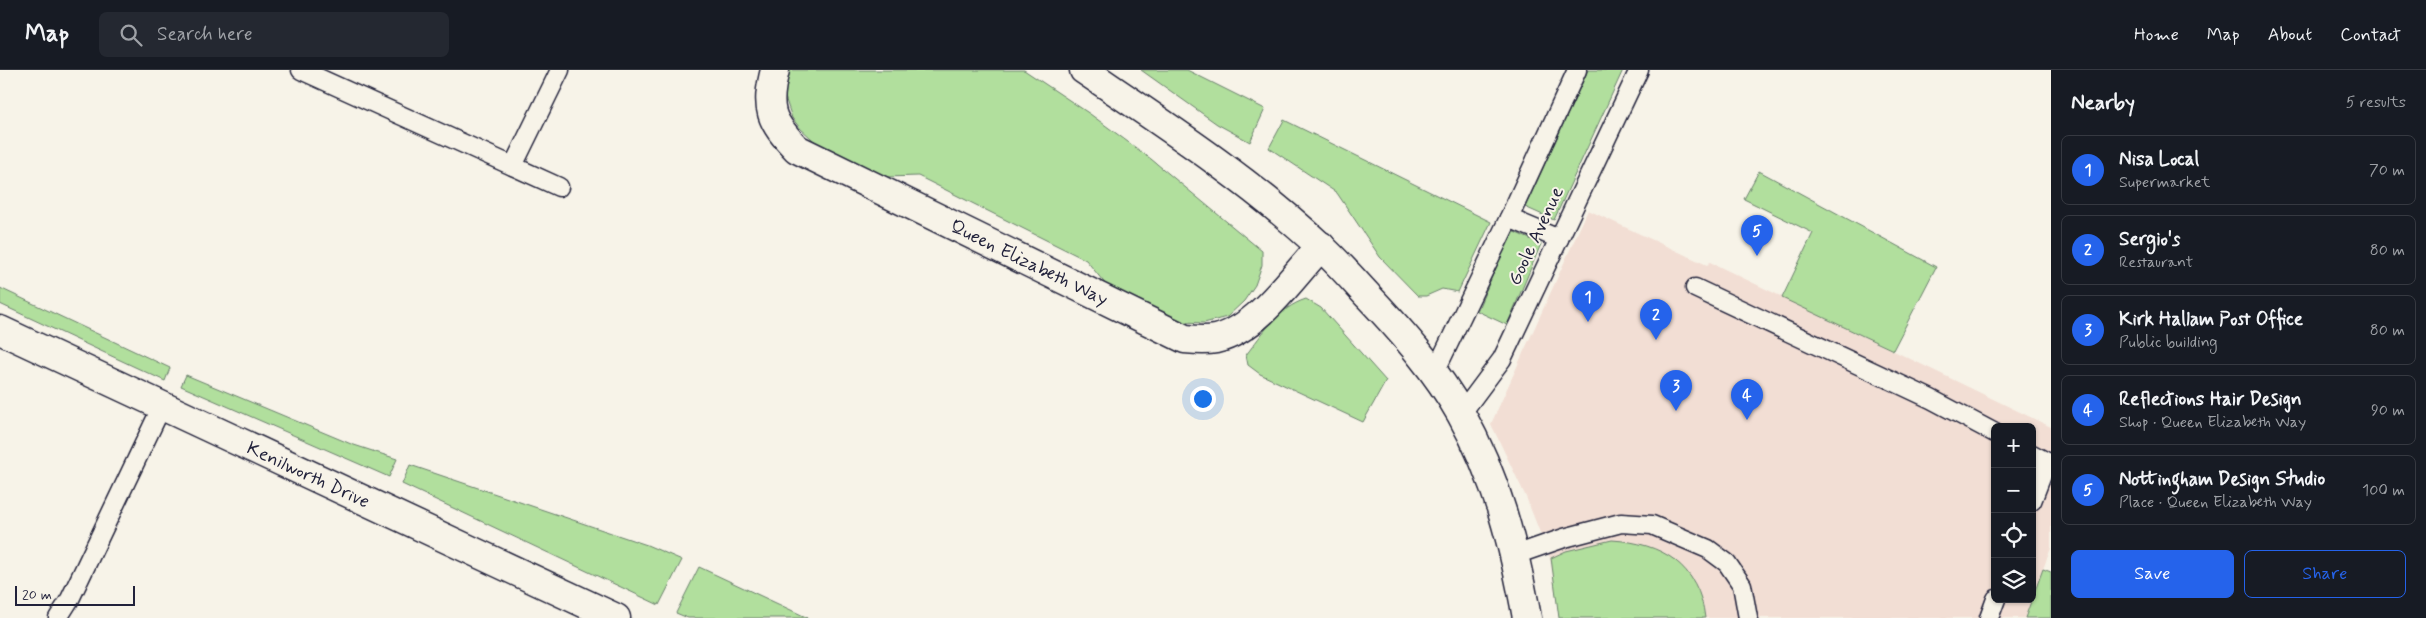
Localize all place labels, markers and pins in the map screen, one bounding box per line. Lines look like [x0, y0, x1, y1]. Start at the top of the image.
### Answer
pin: 5 [1741, 215, 1773, 256]
pin: 1 [1572, 281, 1604, 322]
pin: 2 [1640, 299, 1672, 340]
pin: 3 [1660, 370, 1692, 411]
pin: 4 [1731, 379, 1763, 420]

